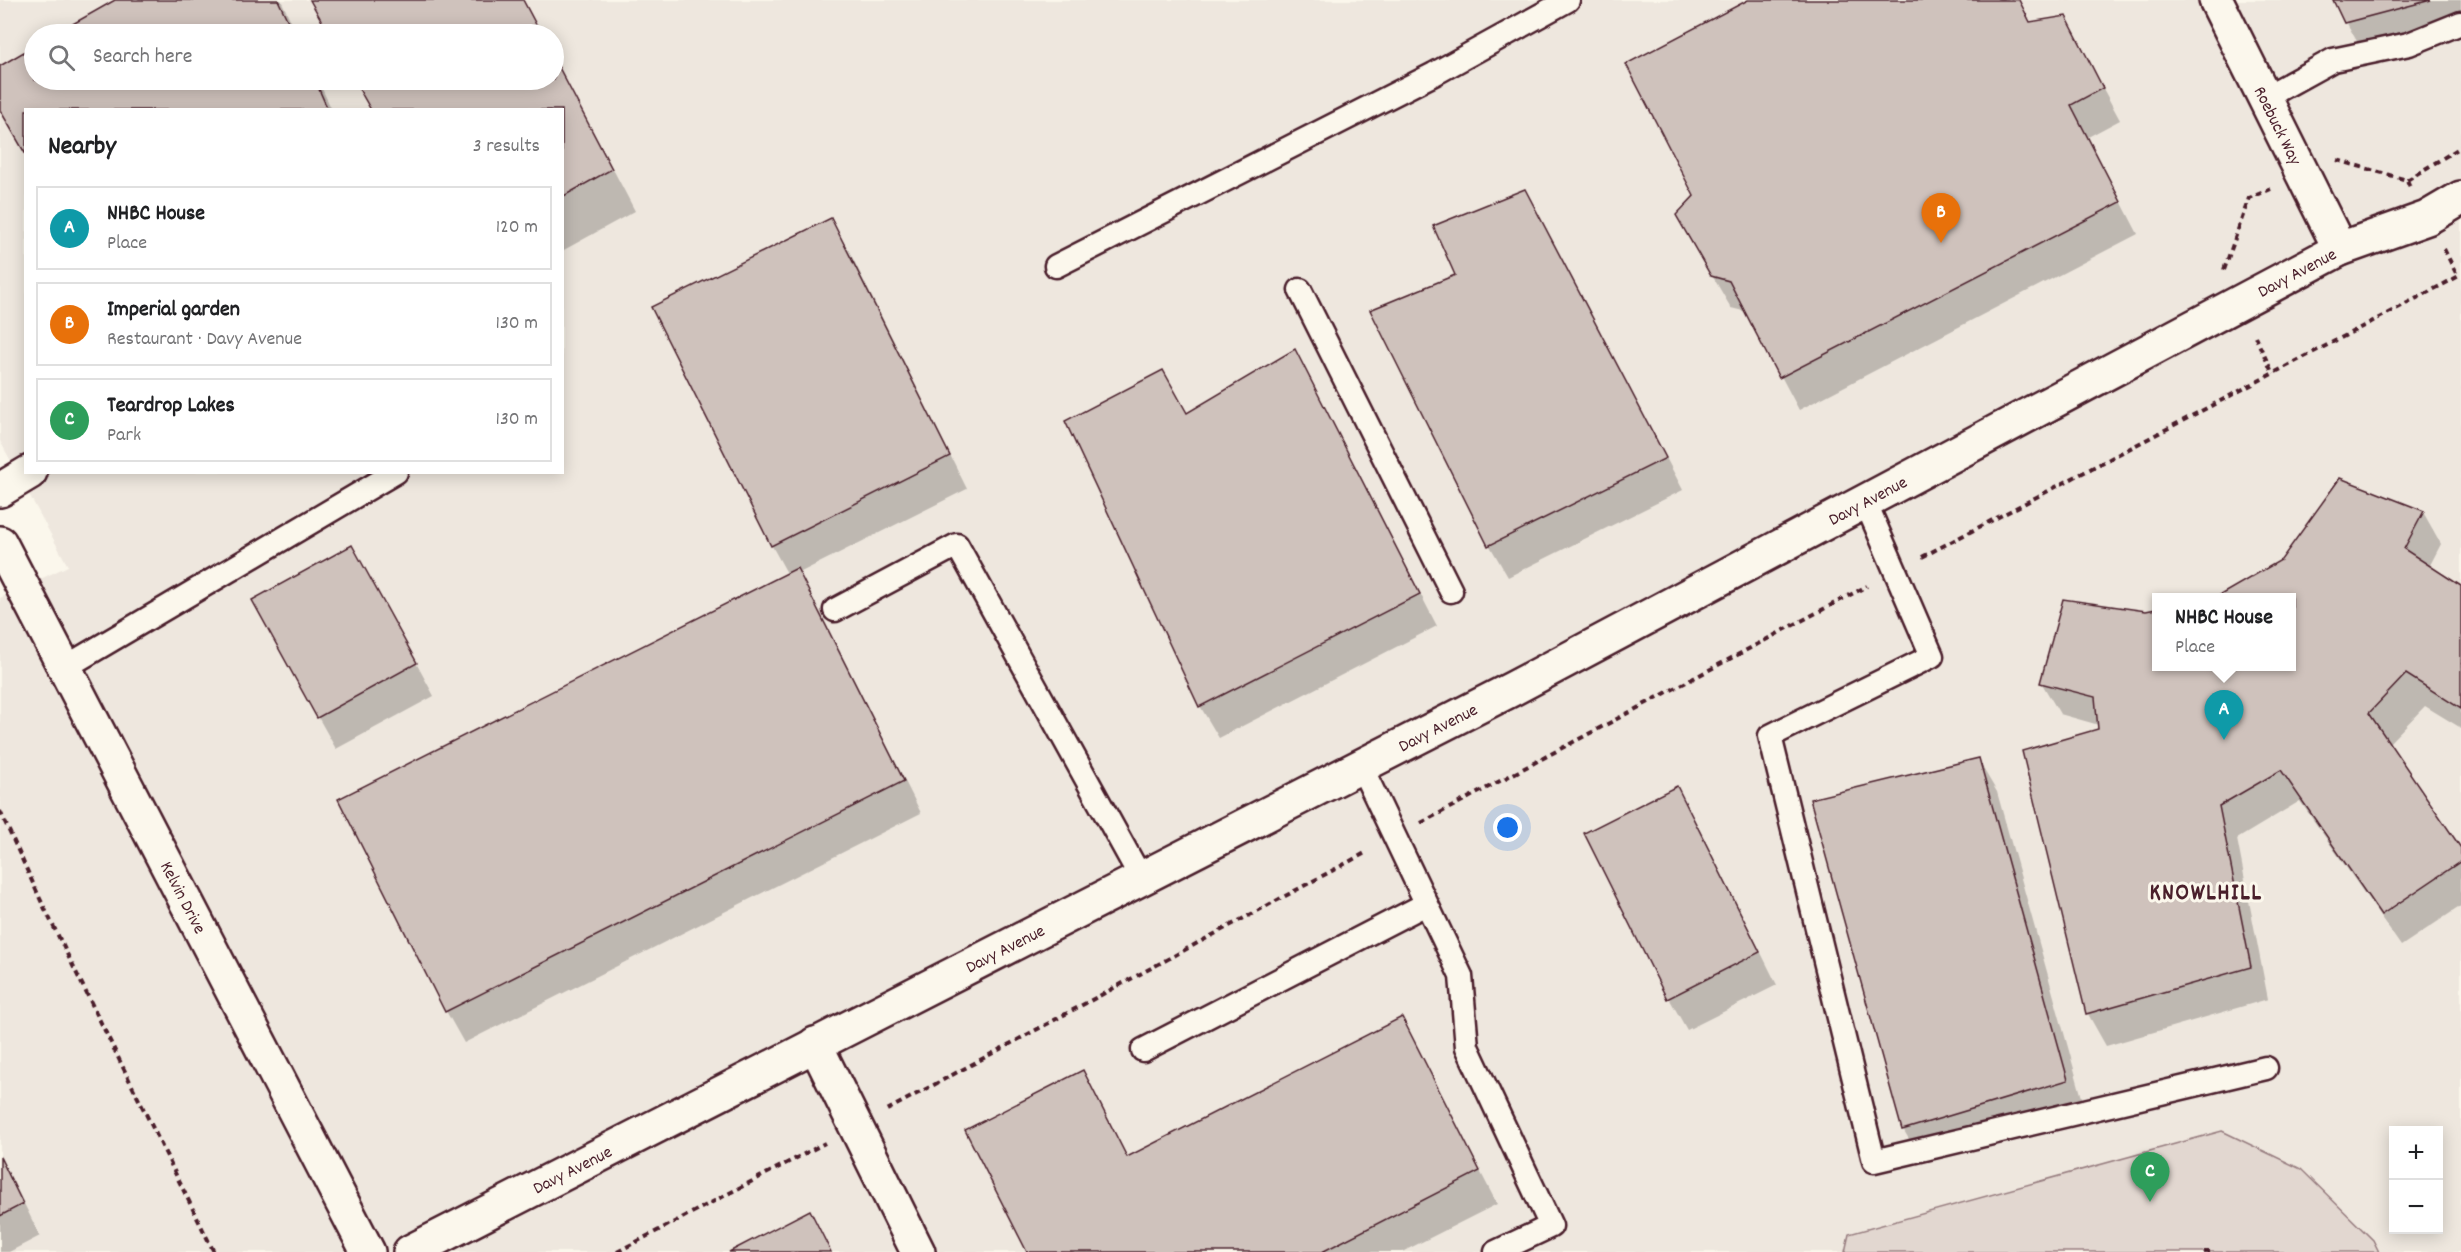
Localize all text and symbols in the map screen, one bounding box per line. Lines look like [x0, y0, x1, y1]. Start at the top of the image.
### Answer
search box [24, 24, 564, 90]
icon: search [45, 41, 78, 74]
text: Search here [93, 42, 192, 73]
street label: Roebuck Way [2246, 83, 2307, 171]
text: Nearby [48, 129, 116, 166]
text: 3 results [473, 133, 540, 161]
pin: B [1922, 194, 1960, 243]
text: NHBC House [107, 199, 205, 230]
text: A [64, 214, 75, 242]
text: 120 m [496, 214, 538, 242]
text: Place [107, 230, 147, 258]
street label: Davy Avenue [2254, 243, 2342, 305]
text: Imperial garden [107, 295, 240, 326]
text: B [65, 310, 74, 338]
text: 130 m [496, 310, 538, 338]
text: Restaurant · Davy Avenue [107, 326, 302, 354]
text: Teardrop Lakes [107, 391, 235, 422]
text: C [65, 406, 74, 434]
text: 130 m [496, 406, 538, 434]
text: Park [107, 422, 141, 450]
street label: Davy Avenue [1825, 471, 1913, 534]
popup [2152, 593, 2296, 671]
text: NHBC House [2175, 603, 2273, 634]
text: Place [2175, 634, 2215, 662]
pin: A [2204, 690, 2244, 740]
street label: Davy Avenue [1395, 699, 1483, 760]
your location [1493, 813, 1522, 842]
street label: Kelvin Drive [152, 858, 211, 939]
district label: KNOWLHILL [2149, 877, 2263, 911]
street label: Davy Avenue [962, 920, 1050, 981]
map controls [2389, 1126, 2443, 1234]
button: + [2389, 1126, 2443, 1180]
street label: Davy Avenue [529, 1141, 617, 1202]
pin: C [2130, 1152, 2170, 1202]
button: − [2389, 1180, 2443, 1234]

